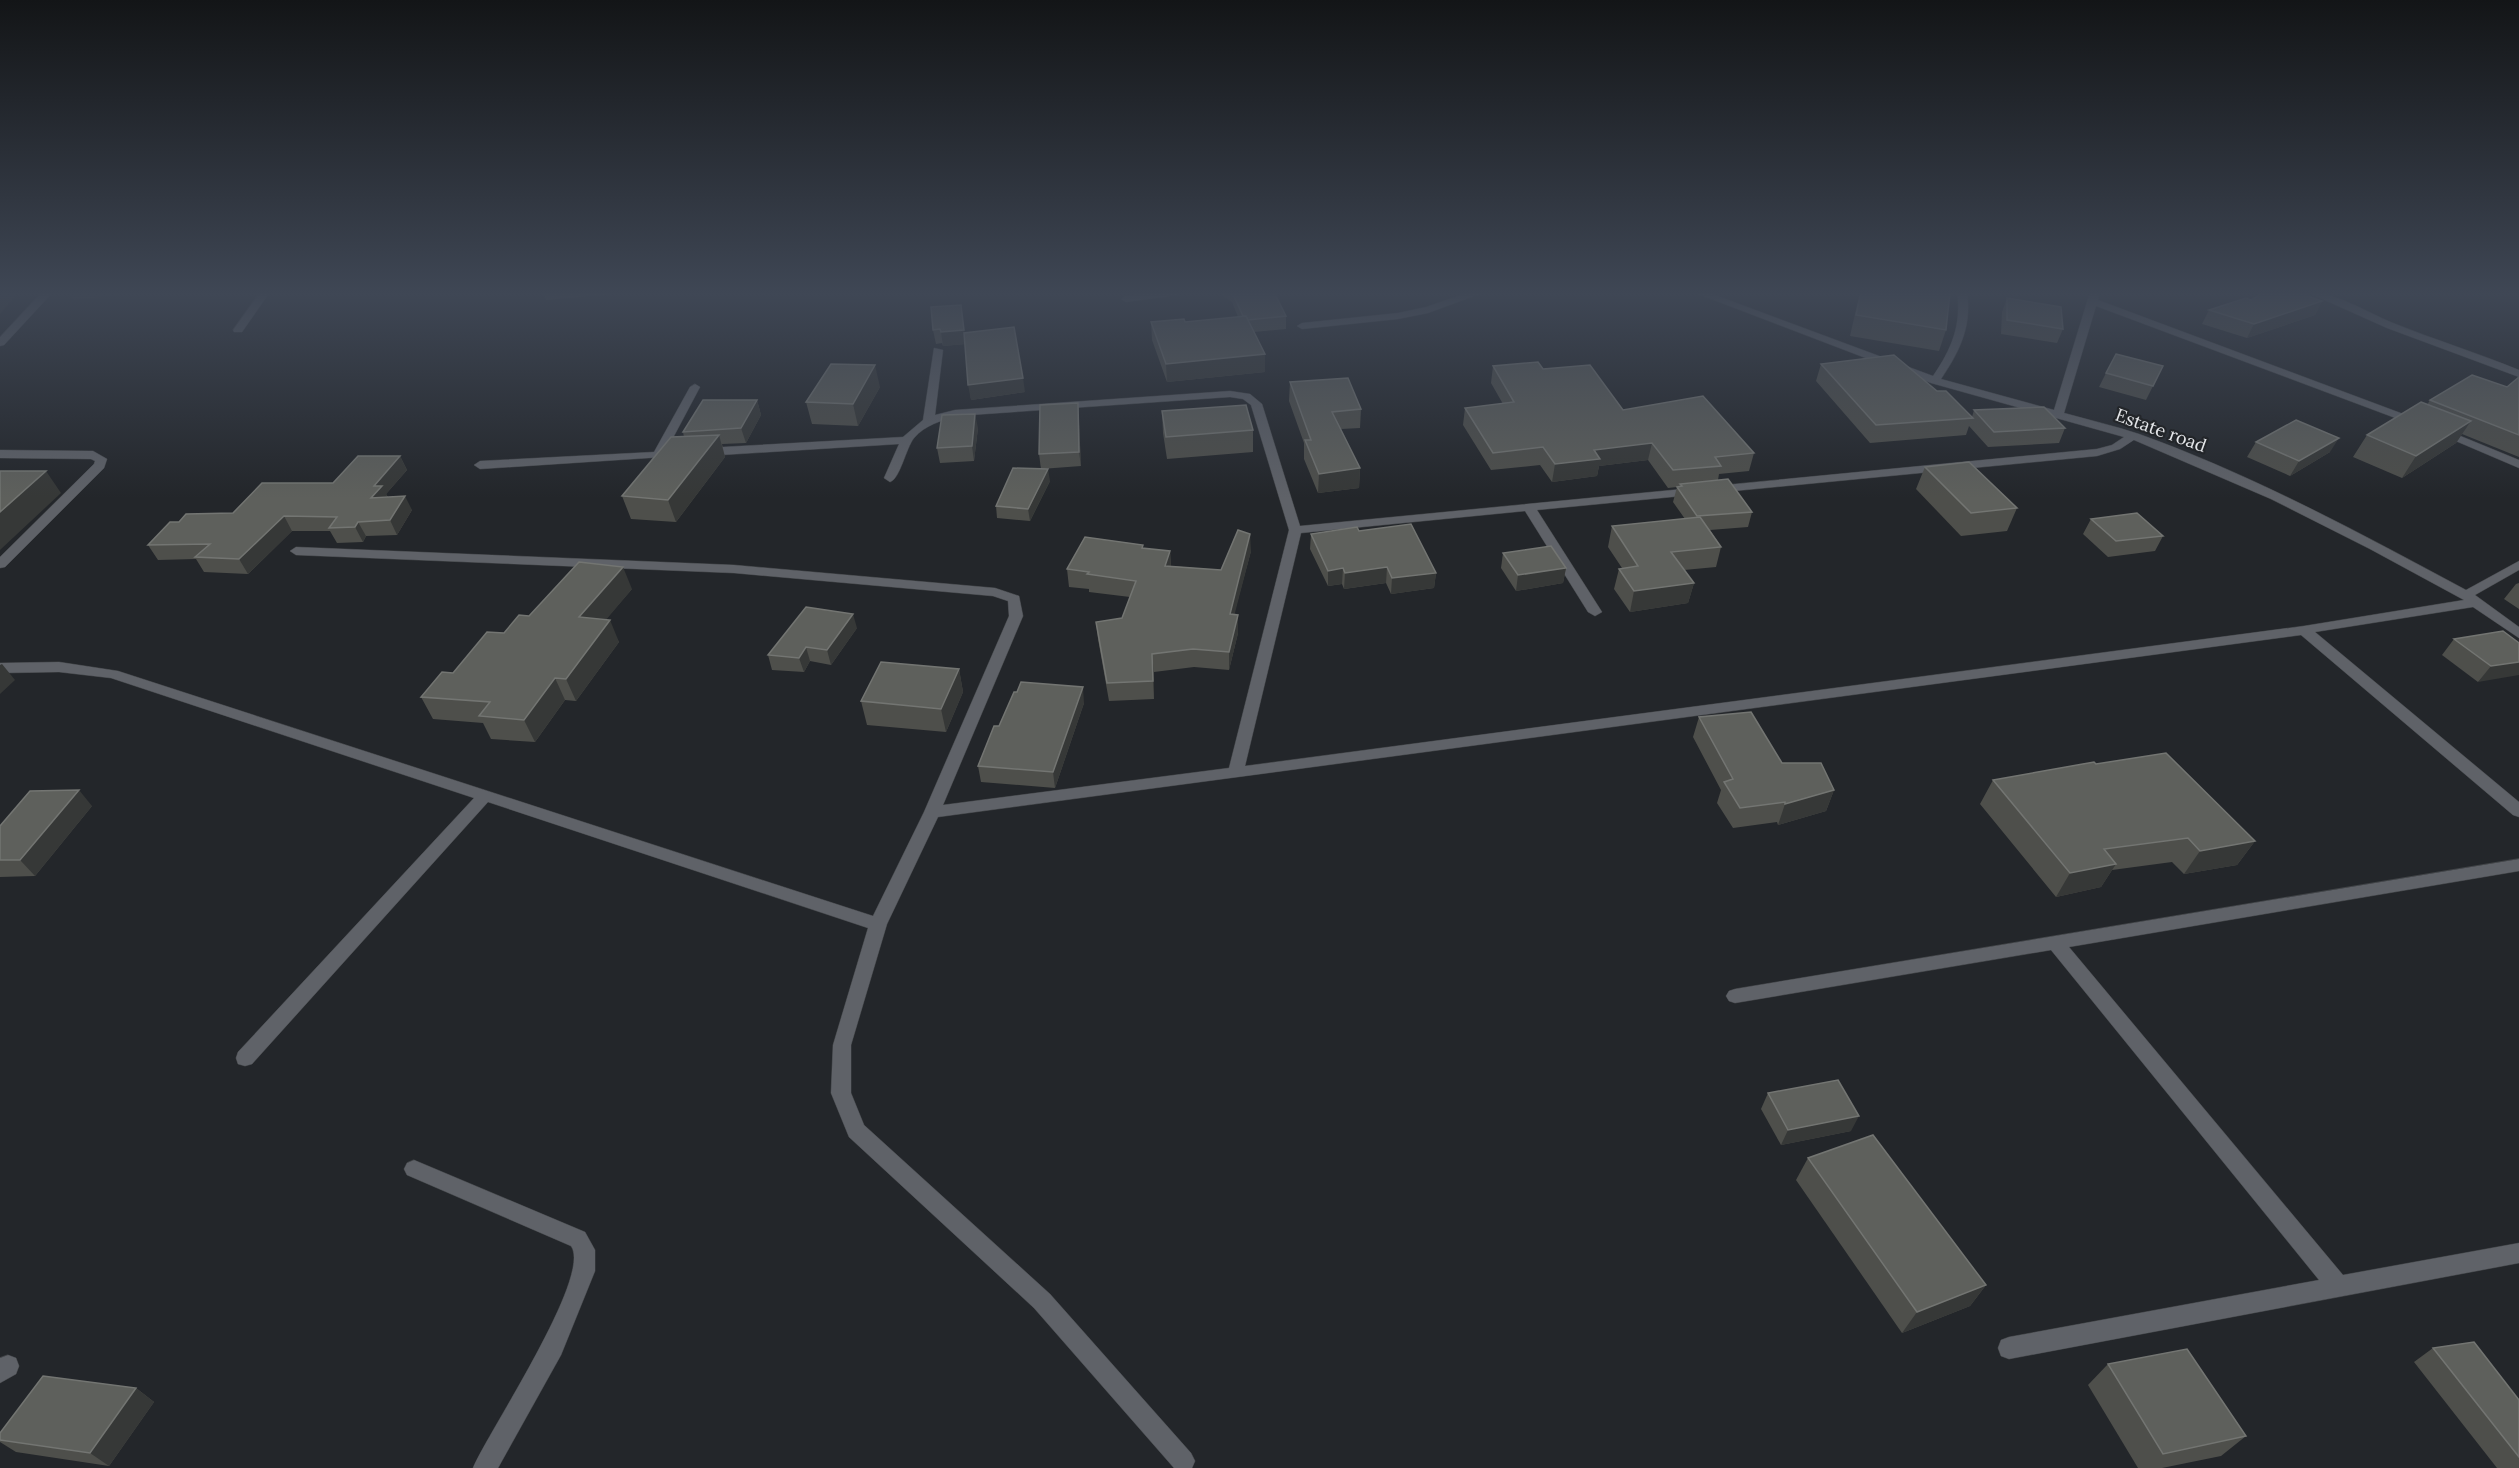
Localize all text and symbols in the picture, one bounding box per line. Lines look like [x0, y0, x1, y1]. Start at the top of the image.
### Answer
street label: Estate road [2112, 403, 2210, 457]

